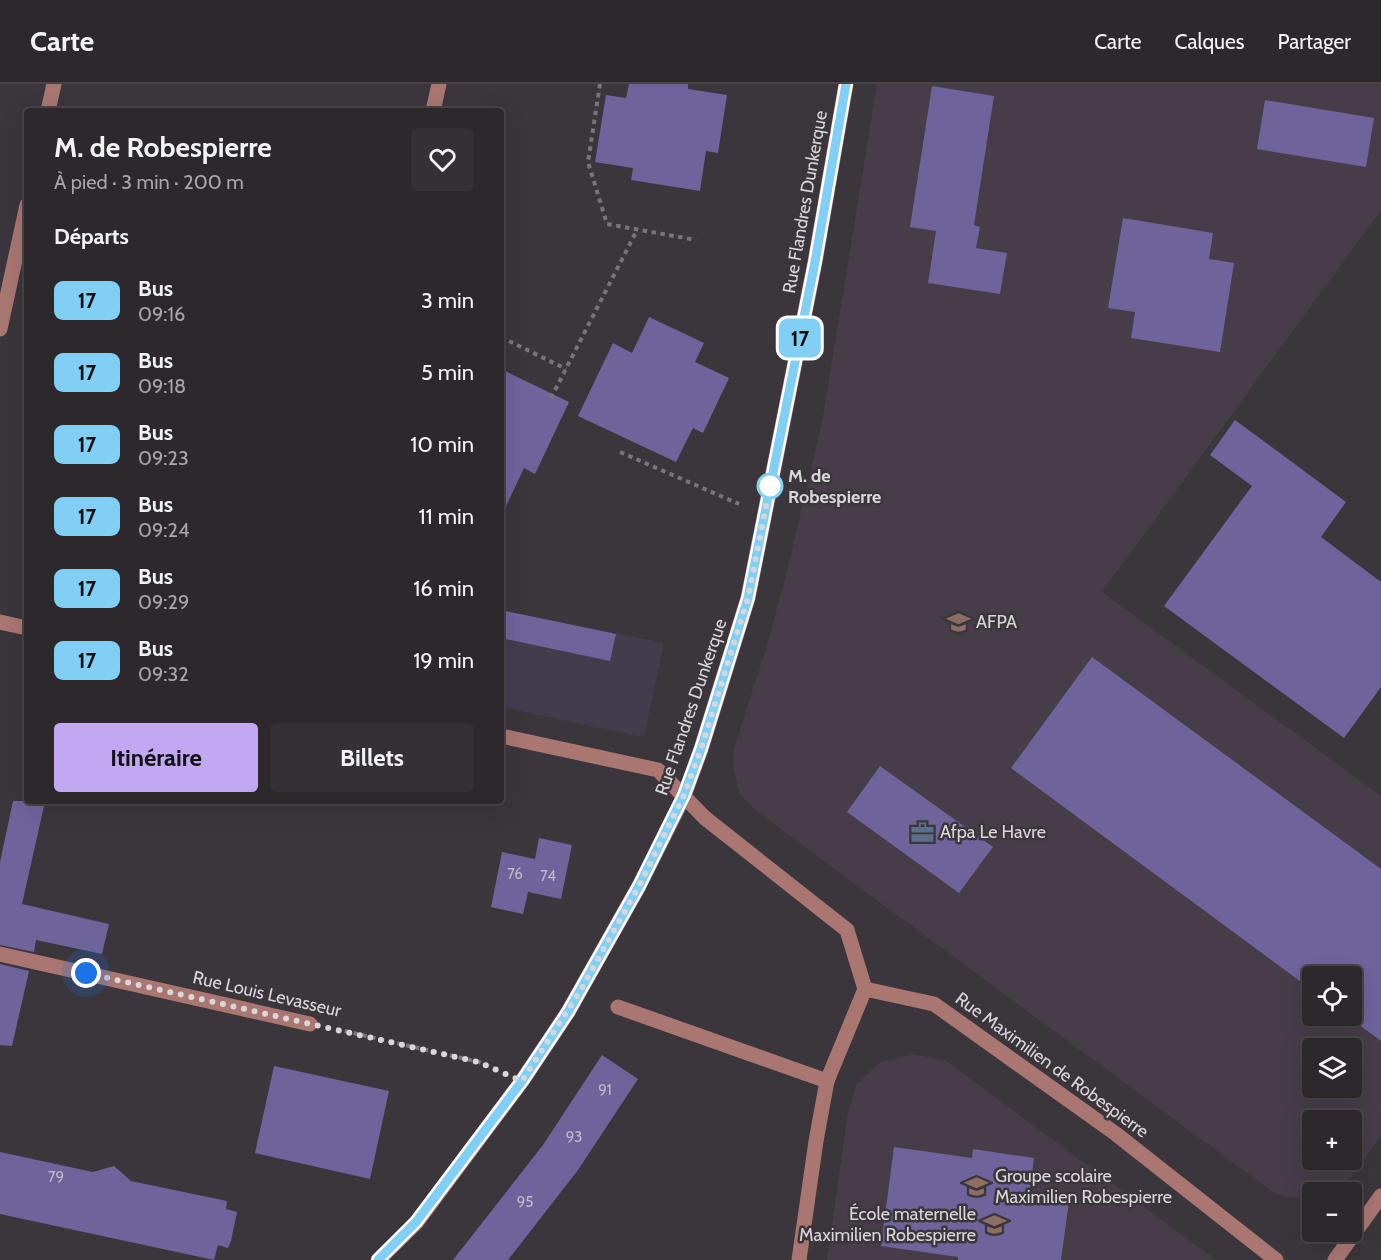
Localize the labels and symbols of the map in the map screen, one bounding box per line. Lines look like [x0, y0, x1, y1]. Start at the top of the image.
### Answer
street label: Rue Flandres Dunkerque [778, 109, 832, 295]
line badge: 17 [773, 318, 827, 358]
place label: M. de Robespierre [788, 465, 881, 508]
marker: M. de Robespierre [757, 473, 783, 499]
school or university icon: AFPA [945, 609, 971, 635]
place label: AFPA [976, 611, 1017, 633]
street label: Rue Flandres Dunkerque [650, 616, 732, 798]
office icon: Afpa Le Havre [909, 819, 935, 845]
place label: Afpa Le Havre [940, 821, 1046, 843]
house number: 76 [507, 865, 523, 883]
house number: 74 [540, 867, 556, 885]
your location [71, 958, 101, 988]
street label: Rue Louis Levasseur [191, 966, 344, 1022]
street label: Rue Maximilien de Robespierre [951, 987, 1153, 1143]
house number: 91 [598, 1081, 612, 1099]
house number: 93 [566, 1128, 582, 1146]
place label: Groupe scolaire Maximilien Robespierre [995, 1165, 1172, 1208]
house number: 79 [48, 1168, 64, 1186]
school or university icon: Groupe scolaire Maximilien Robespierre [964, 1173, 990, 1199]
house number: 95 [517, 1193, 533, 1211]
place label: École maternelle Maximilien Robespierre [799, 1203, 976, 1246]
school or university icon: École maternelle Maximilien Robespierre [981, 1211, 1007, 1237]

